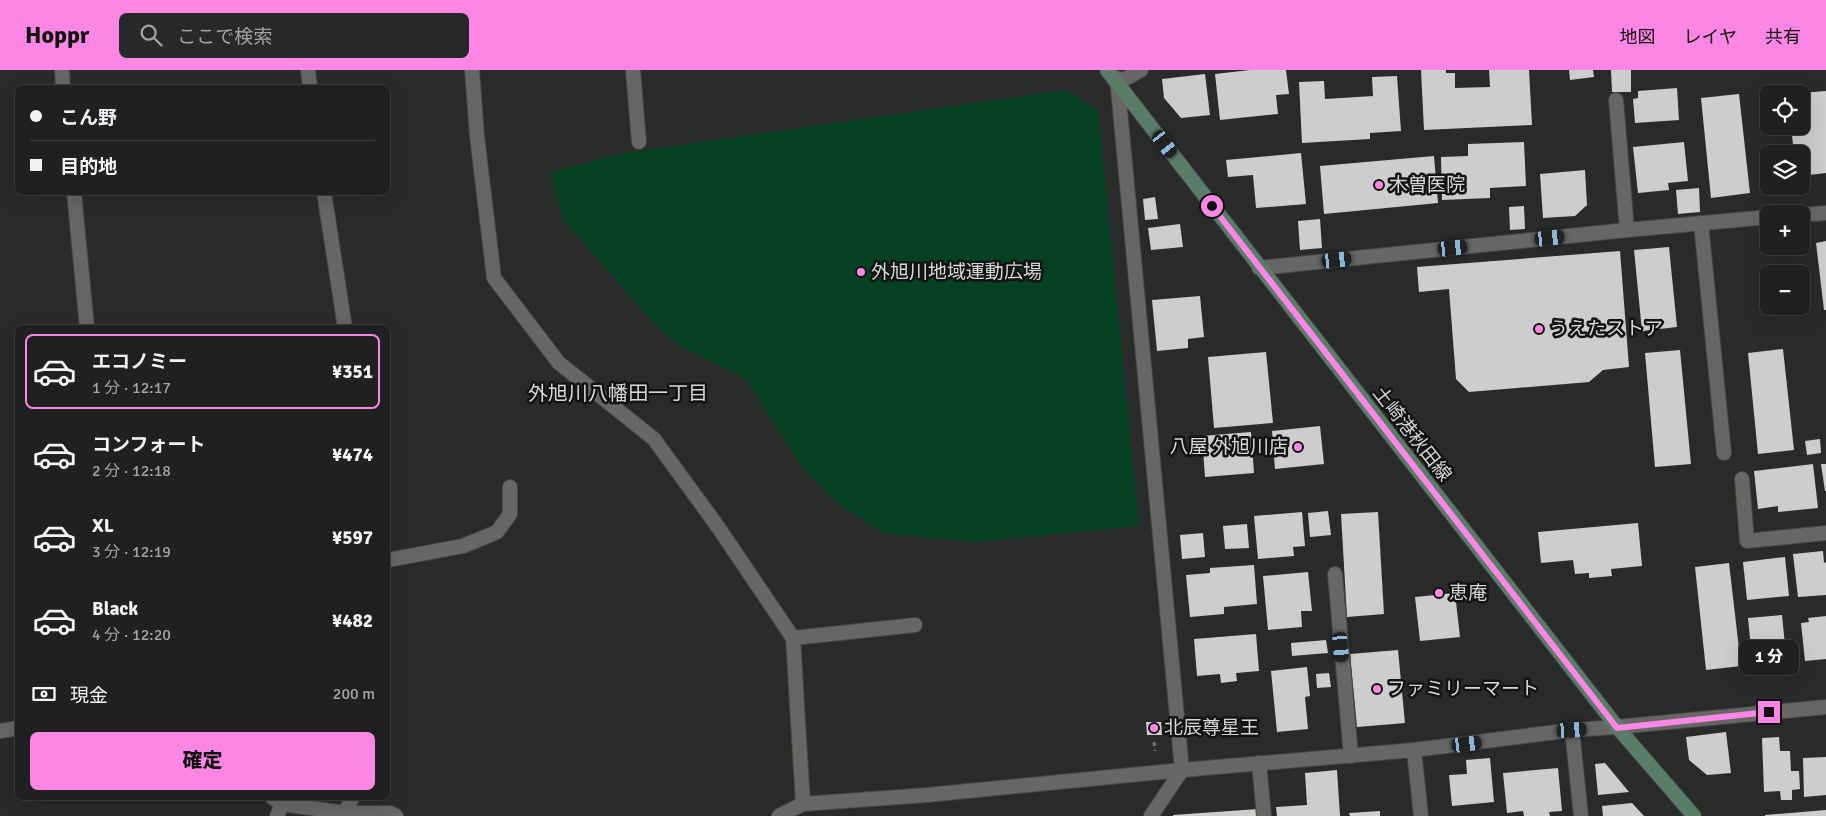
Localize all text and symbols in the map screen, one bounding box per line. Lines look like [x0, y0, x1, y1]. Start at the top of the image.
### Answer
search box [119, 13, 469, 58]
text: Hoppr [25, 20, 89, 50]
icon: search [137, 21, 165, 49]
text: ここで検索 [177, 25, 272, 49]
text: 地図 [1620, 26, 1656, 48]
text: レイヤ [1684, 26, 1737, 48]
text: 共有 [1765, 26, 1801, 48]
map controls [1760, 85, 1810, 315]
button: locate [1760, 85, 1810, 135]
text: こん野 [60, 106, 117, 130]
car [1149, 128, 1180, 160]
button: layers [1760, 145, 1810, 195]
text: 目的地 [60, 155, 117, 179]
place label: 木曽医院 [1389, 173, 1465, 197]
marker: 木曽医院 [1373, 179, 1385, 191]
route start [1201, 195, 1223, 217]
button: + [1760, 205, 1810, 255]
car [1534, 229, 1565, 247]
car [1437, 239, 1468, 257]
car [1321, 251, 1352, 269]
place label: 外旭川地域運動広場 [871, 260, 1042, 284]
button: − [1760, 265, 1810, 315]
marker: 外旭川地域運動広場 [855, 266, 867, 278]
place label: うえたストア [1549, 317, 1663, 341]
marker: うえたストア [1533, 323, 1545, 335]
icon: car [32, 349, 77, 394]
text: エコノミー [92, 350, 187, 374]
text: ¥351 [332, 360, 373, 384]
text: 1 分 · 12:17 [92, 378, 171, 398]
district label: 外旭川八幡田一丁目 [528, 381, 708, 406]
street label: 土崎港秋田線 [1367, 382, 1457, 486]
icon: car [32, 432, 77, 477]
text: コンフォート [92, 433, 205, 457]
place label: 八屋 外旭川店 [1170, 435, 1288, 459]
marker: 八屋 外旭川店 [1292, 441, 1304, 453]
text: ¥474 [332, 443, 373, 467]
text: 2 分 · 12:18 [92, 461, 171, 481]
text: XL [92, 514, 114, 538]
icon: car [32, 515, 77, 560]
text: ¥597 [332, 526, 373, 550]
text: 3 分 · 12:19 [92, 542, 171, 562]
place label: 恵庵 [1449, 581, 1487, 605]
marker: 恵庵 [1433, 587, 1445, 599]
text: Black [92, 597, 138, 621]
icon: car [32, 598, 77, 643]
text: ¥482 [332, 609, 373, 633]
text: 4 分 · 12:20 [92, 625, 171, 645]
car [1332, 631, 1349, 663]
callout: 1 分 [1739, 640, 1799, 674]
text: 1 分 [1755, 647, 1783, 667]
place label: ファミリーマート [1387, 677, 1539, 701]
icon: cash [30, 680, 58, 708]
marker: ファミリーマート [1371, 683, 1383, 695]
text: 現金 [70, 684, 108, 708]
text: 200 m [333, 684, 375, 704]
route end [1758, 701, 1780, 723]
place label: 北辰尊星王 [1164, 716, 1259, 740]
marker: 北辰尊星王 [1148, 722, 1160, 734]
car [1556, 722, 1587, 738]
button: 確定 [30, 732, 375, 790]
car [1451, 735, 1482, 753]

